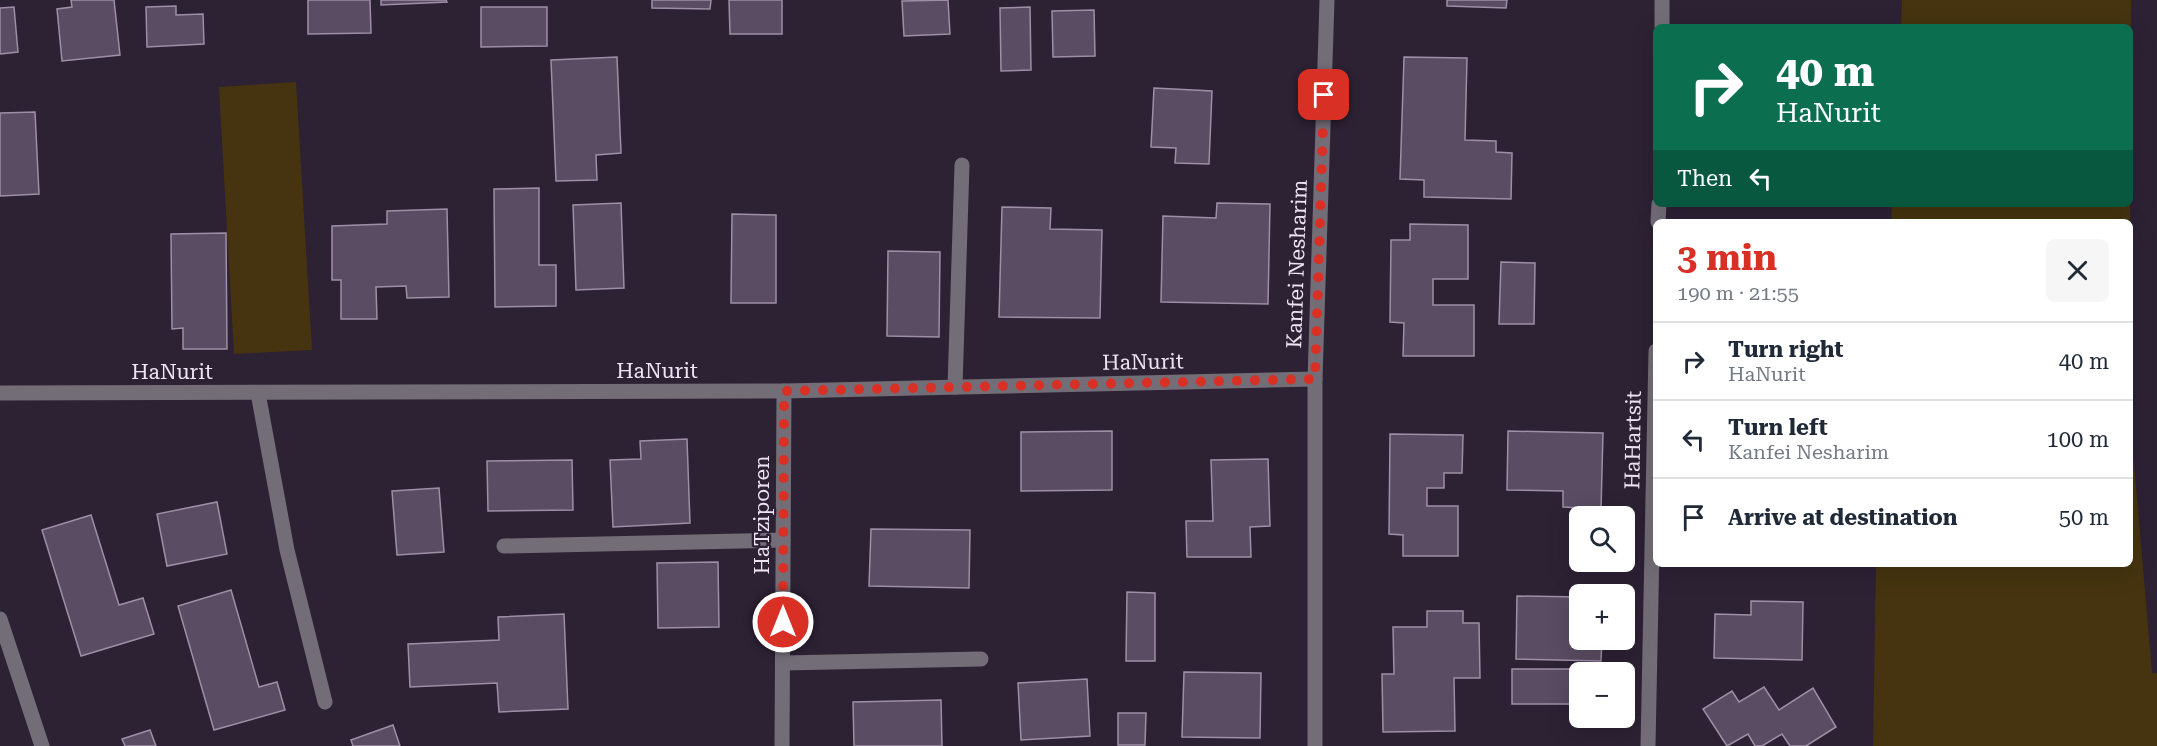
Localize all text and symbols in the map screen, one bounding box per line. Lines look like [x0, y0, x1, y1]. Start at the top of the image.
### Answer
text: 40 m [1776, 47, 1874, 96]
icon: right [1677, 48, 1755, 126]
pin [1298, 69, 1349, 120]
icon: arrive [1307, 78, 1340, 111]
text: HaNurit [1776, 97, 1881, 129]
icon: left [1744, 162, 1777, 195]
text: Then [1677, 166, 1732, 191]
street label: Kanfei Nesharim [1282, 179, 1312, 349]
text: 3 min [1677, 237, 1777, 279]
button: close [2046, 239, 2109, 302]
text: 190 m · 21:55 [1677, 281, 1799, 305]
text: Turn right [1728, 337, 1843, 362]
icon: right [1677, 345, 1710, 378]
street label: HaNurit [1102, 349, 1184, 375]
text: 40 m [2059, 349, 2109, 374]
street label: HaNurit [616, 359, 698, 383]
street label: HaNurit [131, 360, 213, 384]
text: HaNurit [1728, 362, 1806, 386]
street label: HaHartsit [1620, 390, 1646, 490]
text: Turn left [1728, 415, 1828, 440]
icon: left [1677, 423, 1710, 456]
text: 100 m [2046, 427, 2109, 452]
text: Kanfei Nesharim [1728, 440, 1889, 464]
street label: HaTziporen [750, 455, 774, 575]
icon: arrive [1677, 501, 1710, 534]
text: Arrive at destination [1728, 505, 1957, 530]
text: 50 m [2059, 505, 2109, 530]
map controls [1569, 506, 1635, 728]
button: search [1569, 506, 1635, 572]
button: + [1569, 584, 1635, 650]
position arrow [751, 590, 815, 654]
button: − [1569, 662, 1635, 728]

